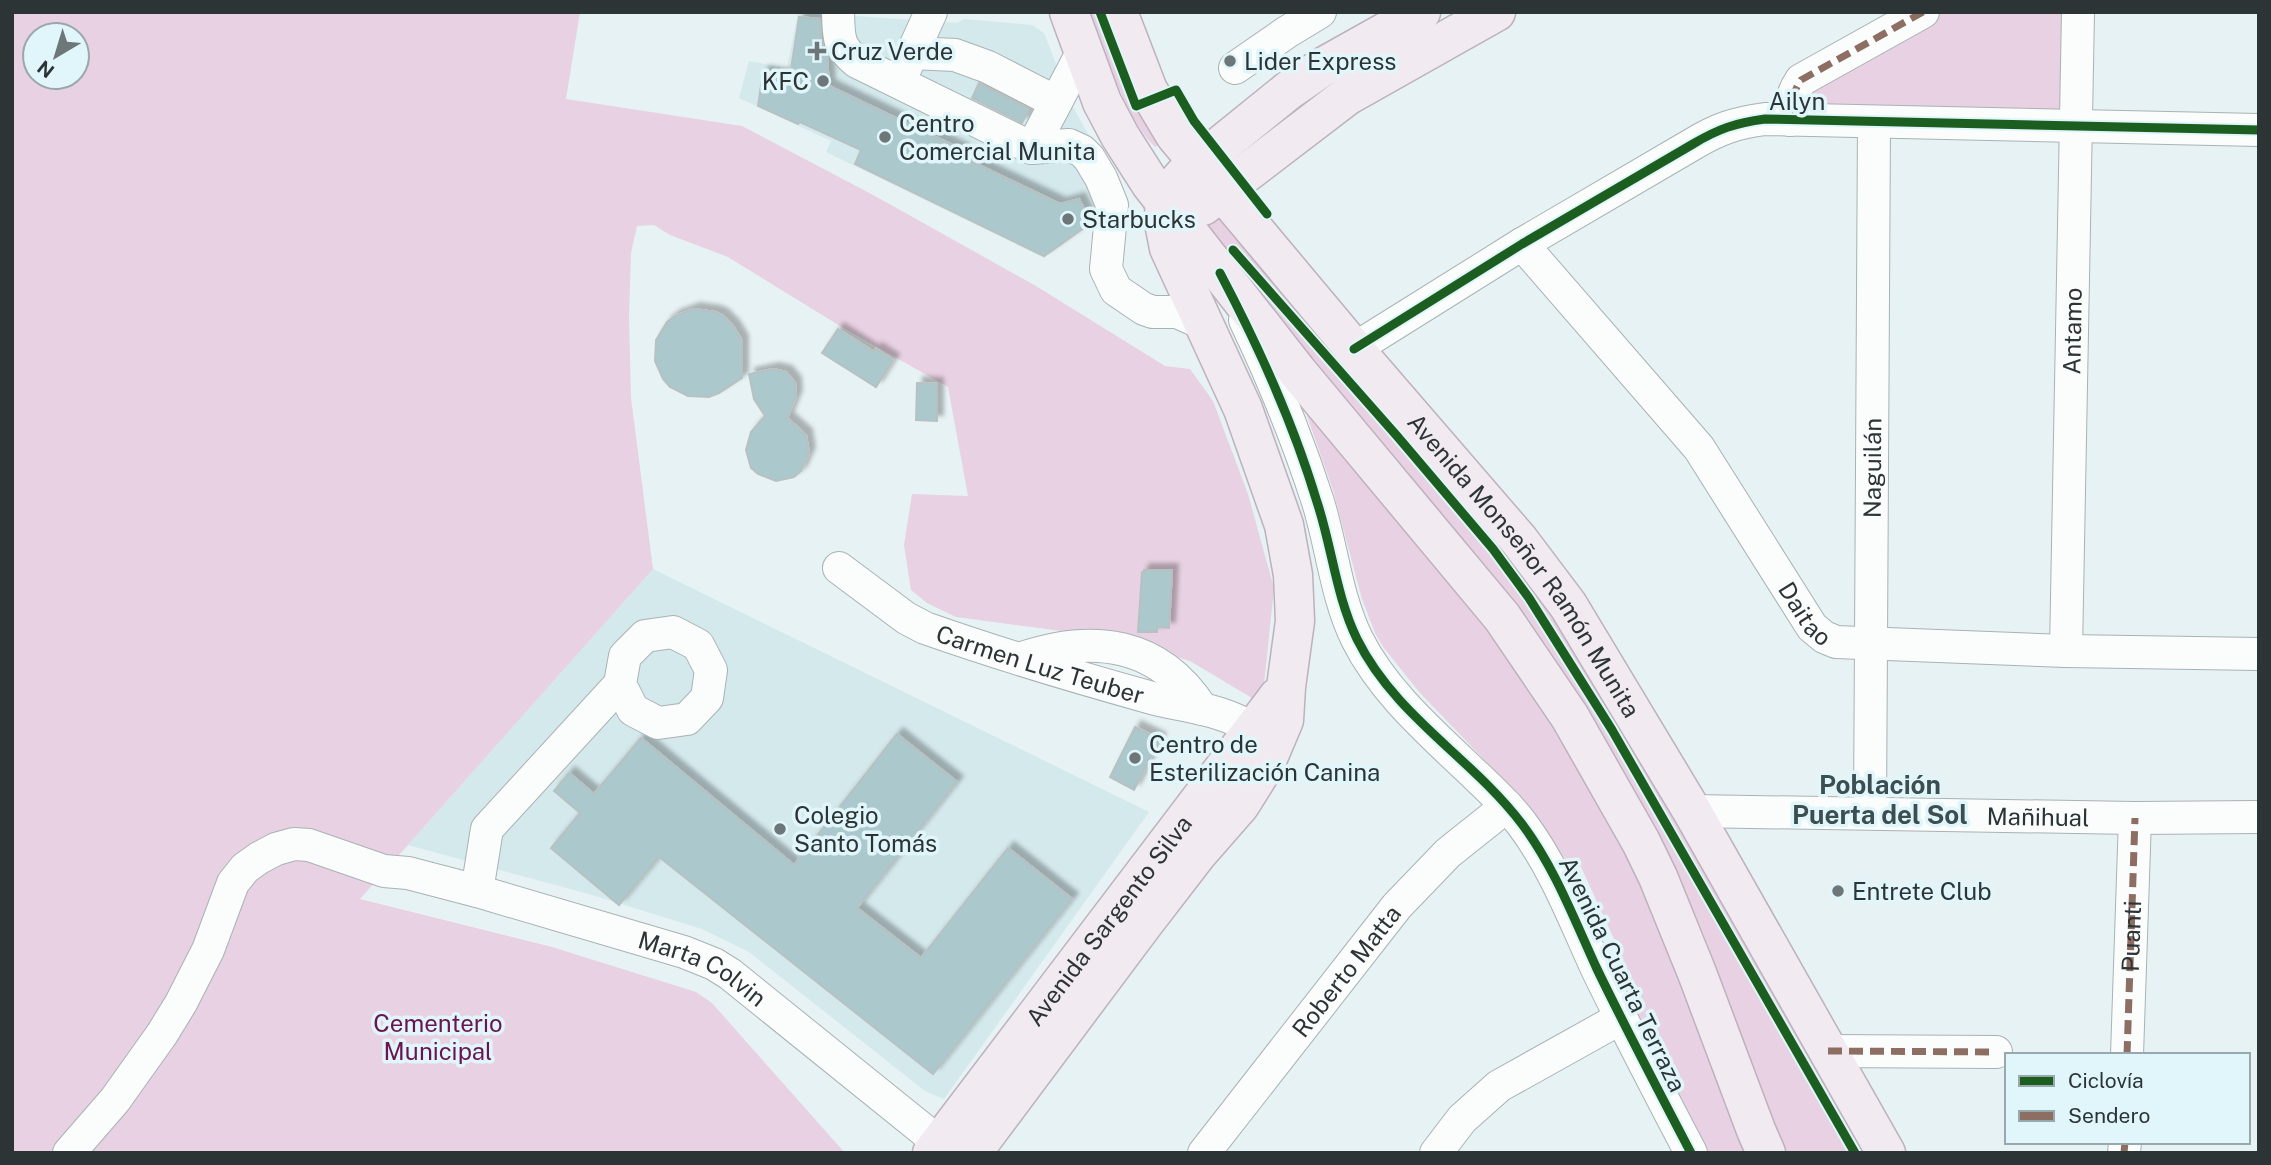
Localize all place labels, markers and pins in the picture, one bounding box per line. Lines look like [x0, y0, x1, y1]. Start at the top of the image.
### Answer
place label: Cruz Verde [831, 37, 953, 65]
marker: Cruz Verde [809, 43, 825, 59]
place label: Lider Express [1244, 47, 1396, 75]
marker: Lider Express [1222, 53, 1238, 69]
place label: KFC [762, 67, 809, 95]
marker: KFC [815, 73, 831, 89]
place label: Centro Comercial Munita [899, 109, 1095, 165]
marker: Centro Comercial Munita [877, 129, 893, 145]
place label: Starbucks [1082, 205, 1196, 233]
marker: Starbucks [1060, 211, 1076, 227]
place label: Centro de Esterilización Canina [1149, 730, 1380, 786]
marker: Centro de Esterilización Canina [1127, 750, 1143, 766]
place label: Colegio Santo Tomás [794, 801, 937, 857]
marker: Colegio Santo Tomás [772, 821, 788, 837]
place label: Entrete Club [1852, 877, 1992, 905]
marker: Entrete Club [1830, 883, 1846, 899]

